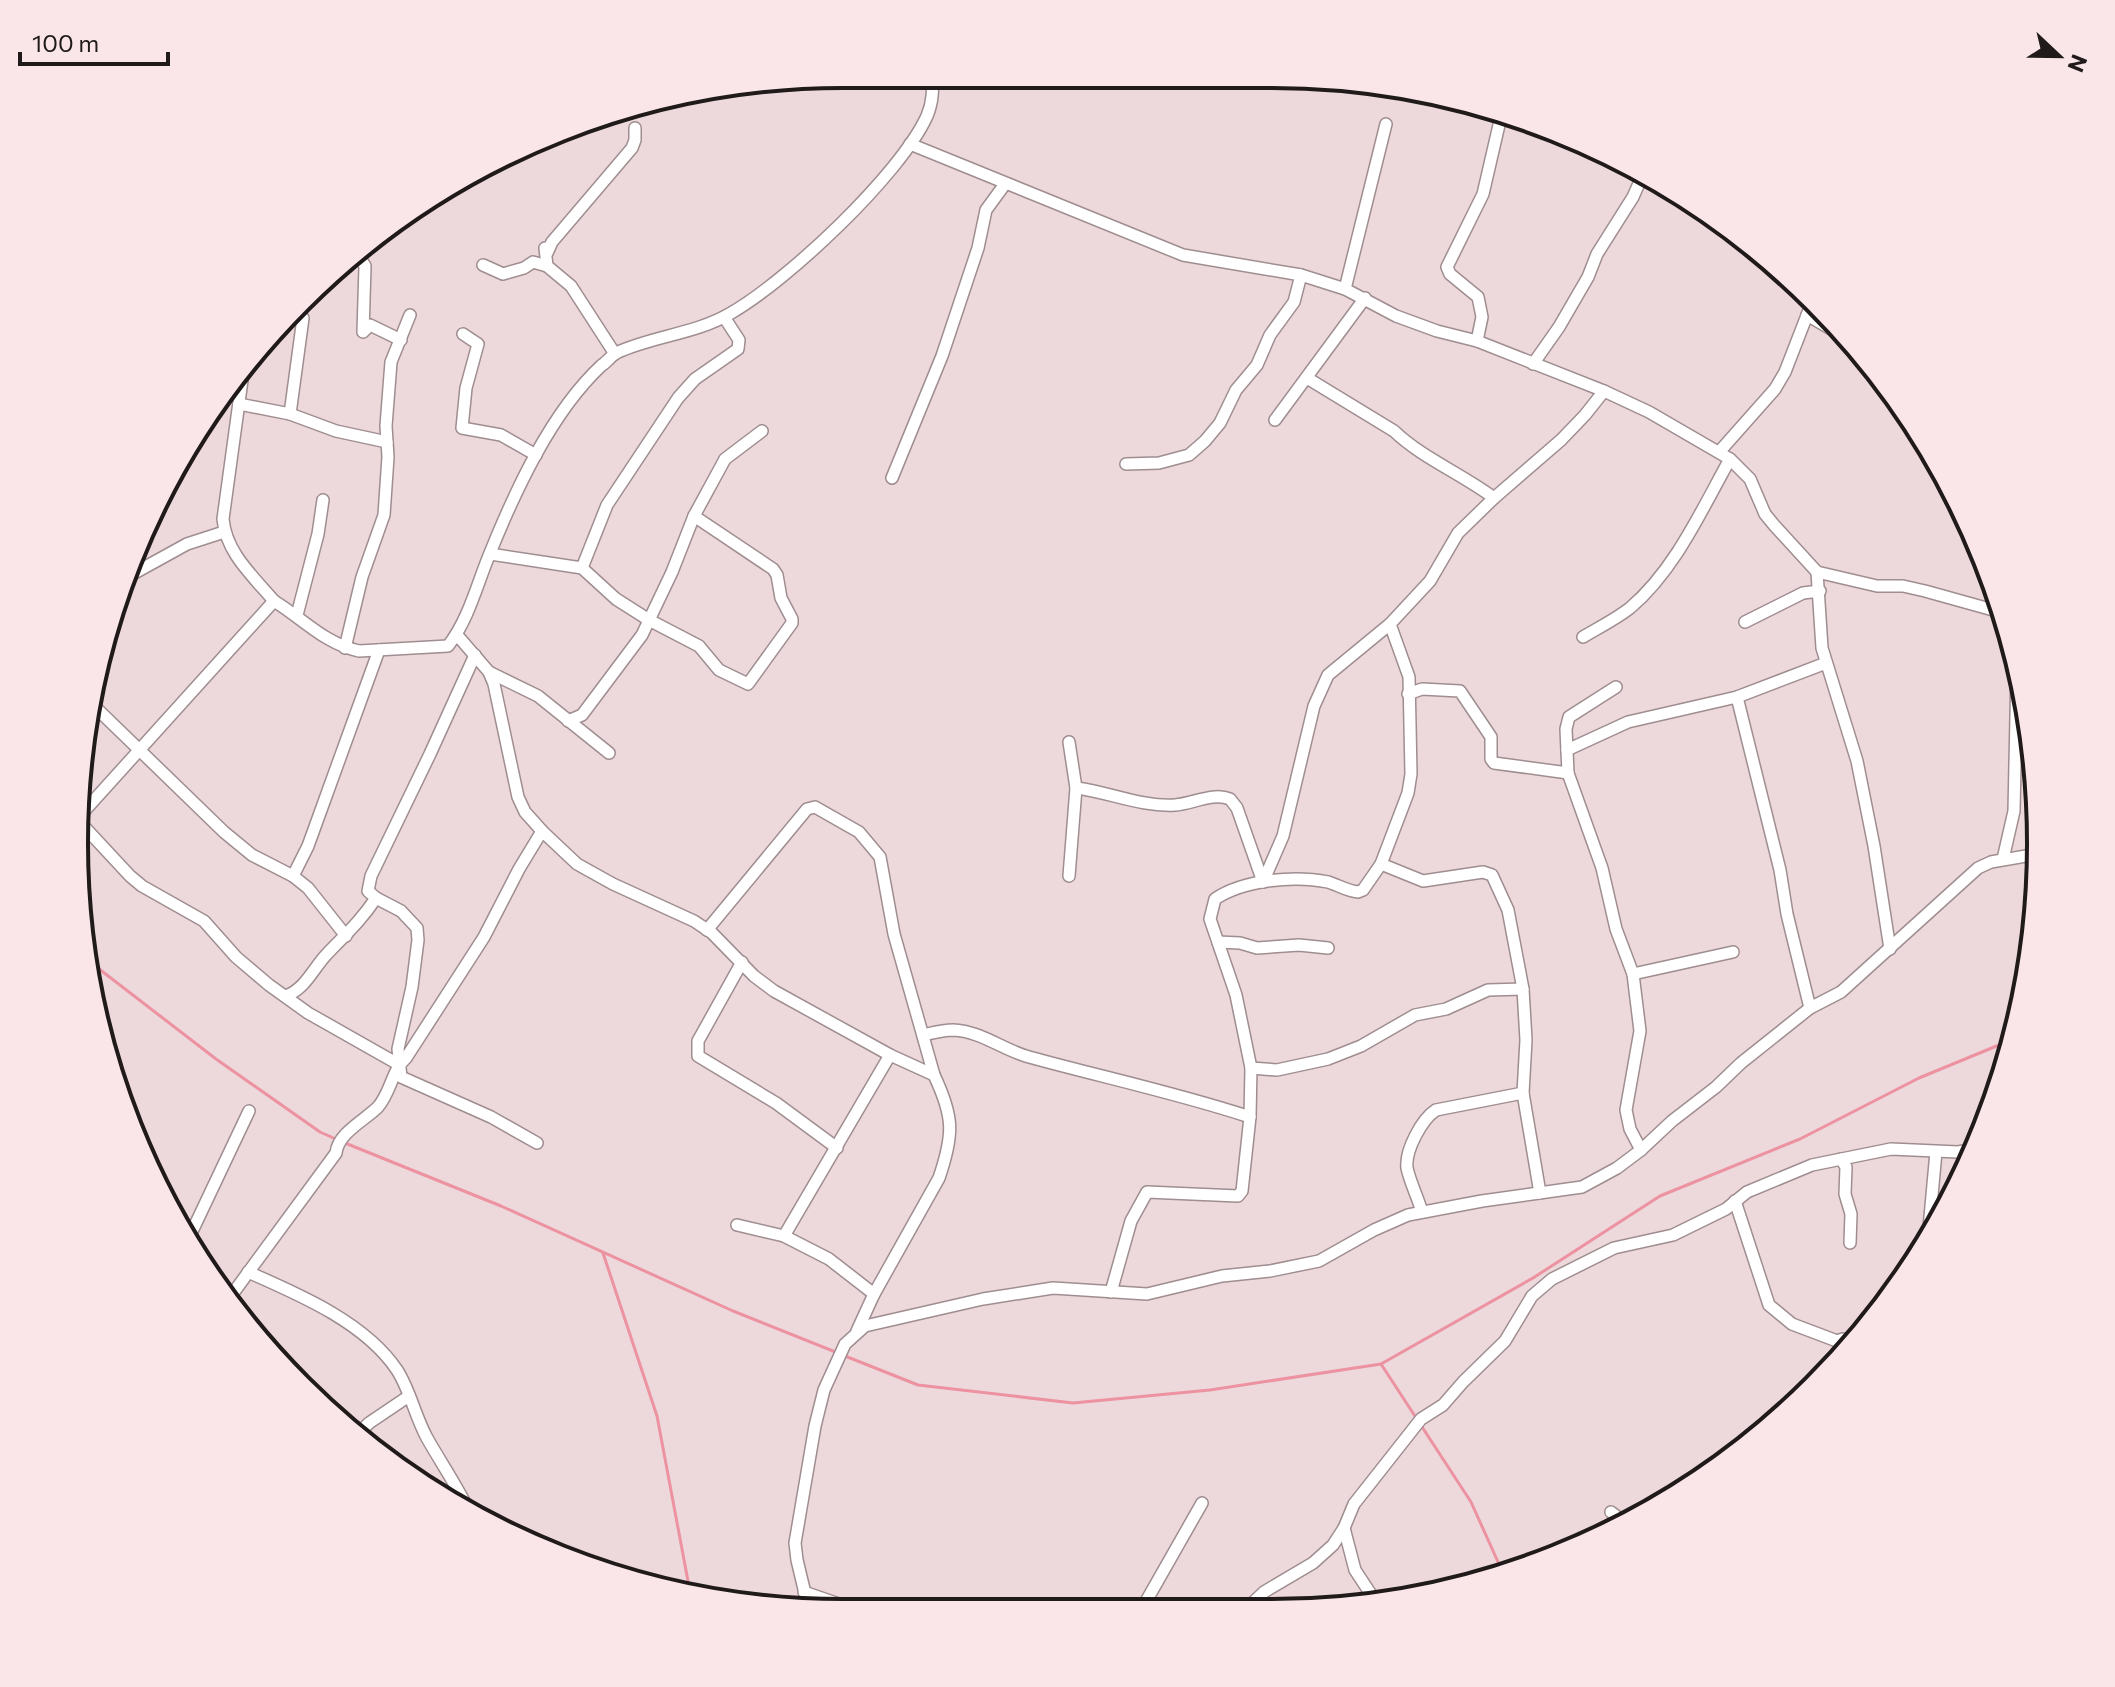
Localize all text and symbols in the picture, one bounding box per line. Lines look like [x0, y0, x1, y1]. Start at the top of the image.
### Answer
scale bar [20, 16, 168, 66]
north arrow [2019, 16, 2099, 96]
text: 100 m [32, 28, 99, 57]
text: N [2062, 51, 2094, 76]

